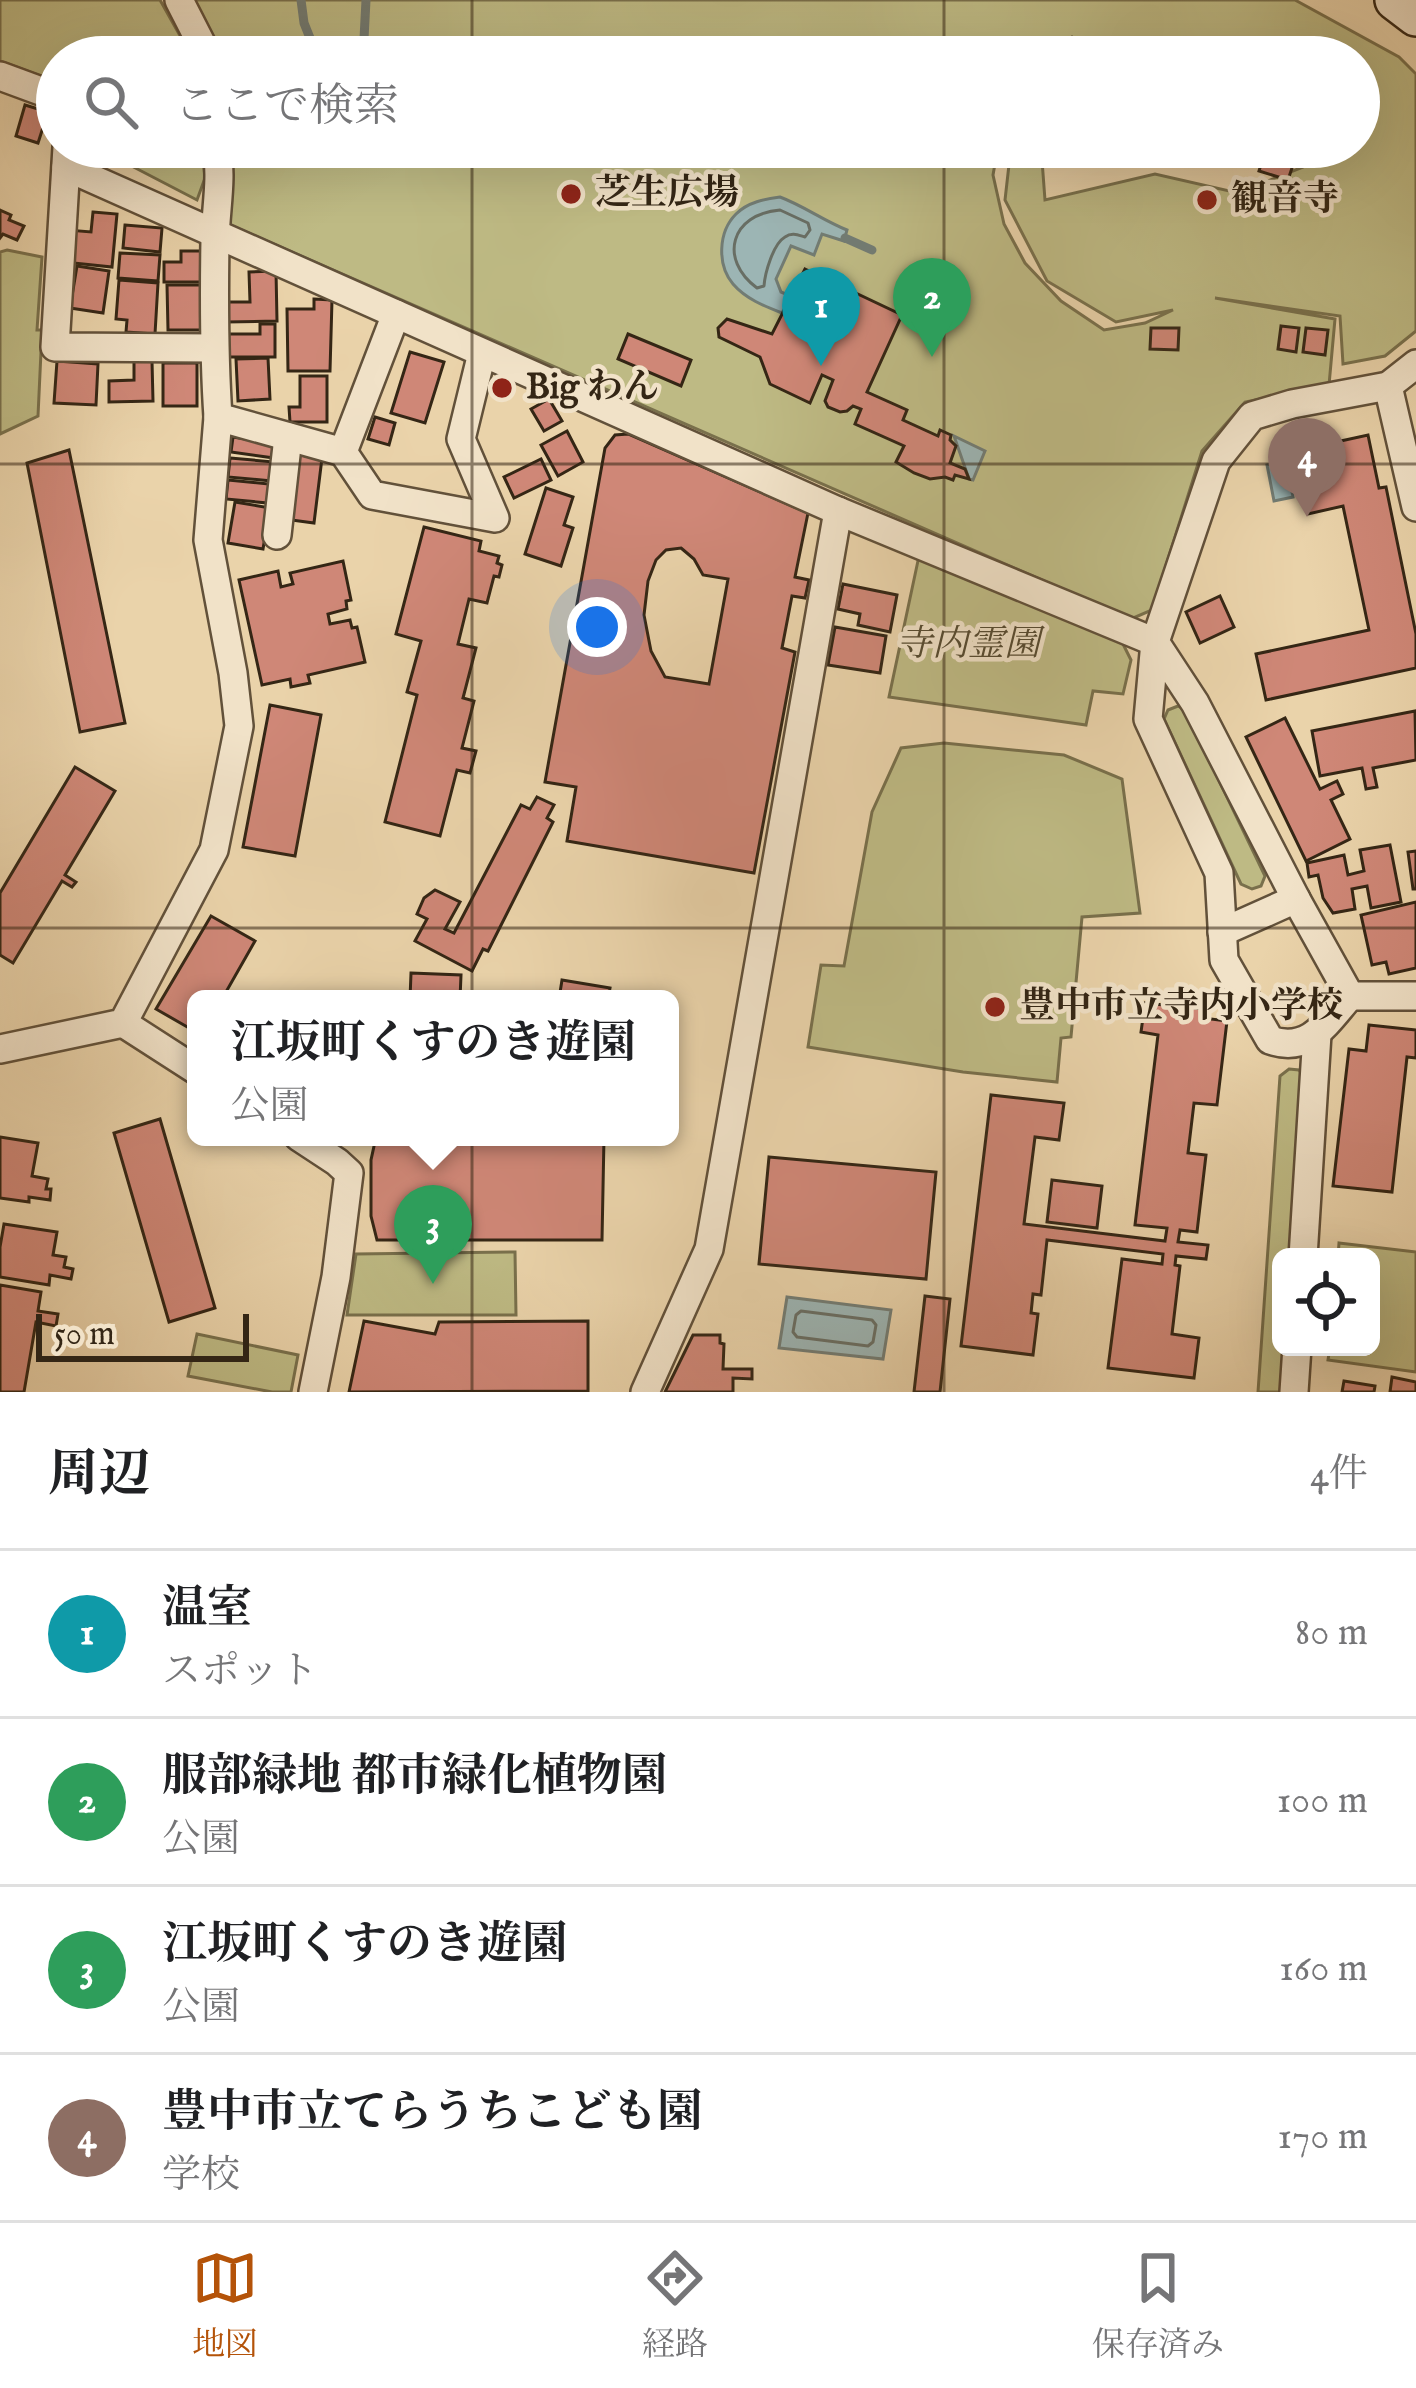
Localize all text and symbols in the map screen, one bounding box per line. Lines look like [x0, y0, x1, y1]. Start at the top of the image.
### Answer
search box [36, 36, 1380, 168]
icon: search [78, 69, 144, 135]
text: ここで検索 [174, 79, 399, 136]
place label: 芝生広場 [595, 171, 739, 217]
place label: 観音寺 [1231, 177, 1339, 223]
marker: 芝生広場 [558, 181, 584, 207]
marker: 観音寺 [1194, 187, 1220, 213]
pin: 2 [893, 258, 971, 357]
pin: 1 [782, 267, 860, 366]
place label: Big わん [526, 365, 659, 411]
marker: Big わん [489, 375, 515, 401]
pin: 4 [1268, 418, 1346, 517]
your location [567, 597, 627, 657]
park label: 寺内霊園 [896, 622, 1045, 668]
place label: 豊中市立寺内小学校 [1019, 984, 1343, 1030]
popup [187, 990, 679, 1146]
marker: 豊中市立寺内小学校 [982, 994, 1008, 1020]
text: 江坂町くすのき遊園 [230, 1016, 636, 1073]
text: 公園 [230, 1083, 309, 1132]
pin: 3 [394, 1185, 472, 1284]
map controls [1272, 1248, 1380, 1356]
button: locate [1272, 1248, 1380, 1356]
scale bar [36, 1308, 249, 1361]
text: 50 m [54, 1314, 115, 1356]
text: 周辺 [48, 1444, 150, 1509]
text: 4件 [1310, 1451, 1368, 1500]
text: 温室 [162, 1581, 252, 1638]
text: 1 [80, 1609, 94, 1658]
text: 80 m [1295, 1609, 1368, 1658]
text: スポット [162, 1648, 318, 1697]
text: 服部緑地 都市緑化植物園 [162, 1749, 667, 1806]
text: 2 [78, 1777, 96, 1826]
text: 100 m [1277, 1777, 1368, 1826]
text: 公園 [162, 1816, 240, 1865]
text: 江坂町くすのき遊園 [162, 1917, 567, 1974]
text: 3 [80, 1945, 94, 1994]
text: 160 m [1279, 1945, 1368, 1994]
text: 公園 [162, 1984, 240, 2033]
text: 豊中市立てらうちこども園 [162, 2085, 702, 2142]
text: 4 [77, 2113, 97, 2162]
text: 170 m [1277, 2113, 1368, 2162]
text: 学校 [162, 2152, 240, 2201]
tab: 地図 [192, 2245, 258, 2367]
tab: 経路 [642, 2245, 708, 2367]
tab: 保存済み [1092, 2245, 1224, 2367]

